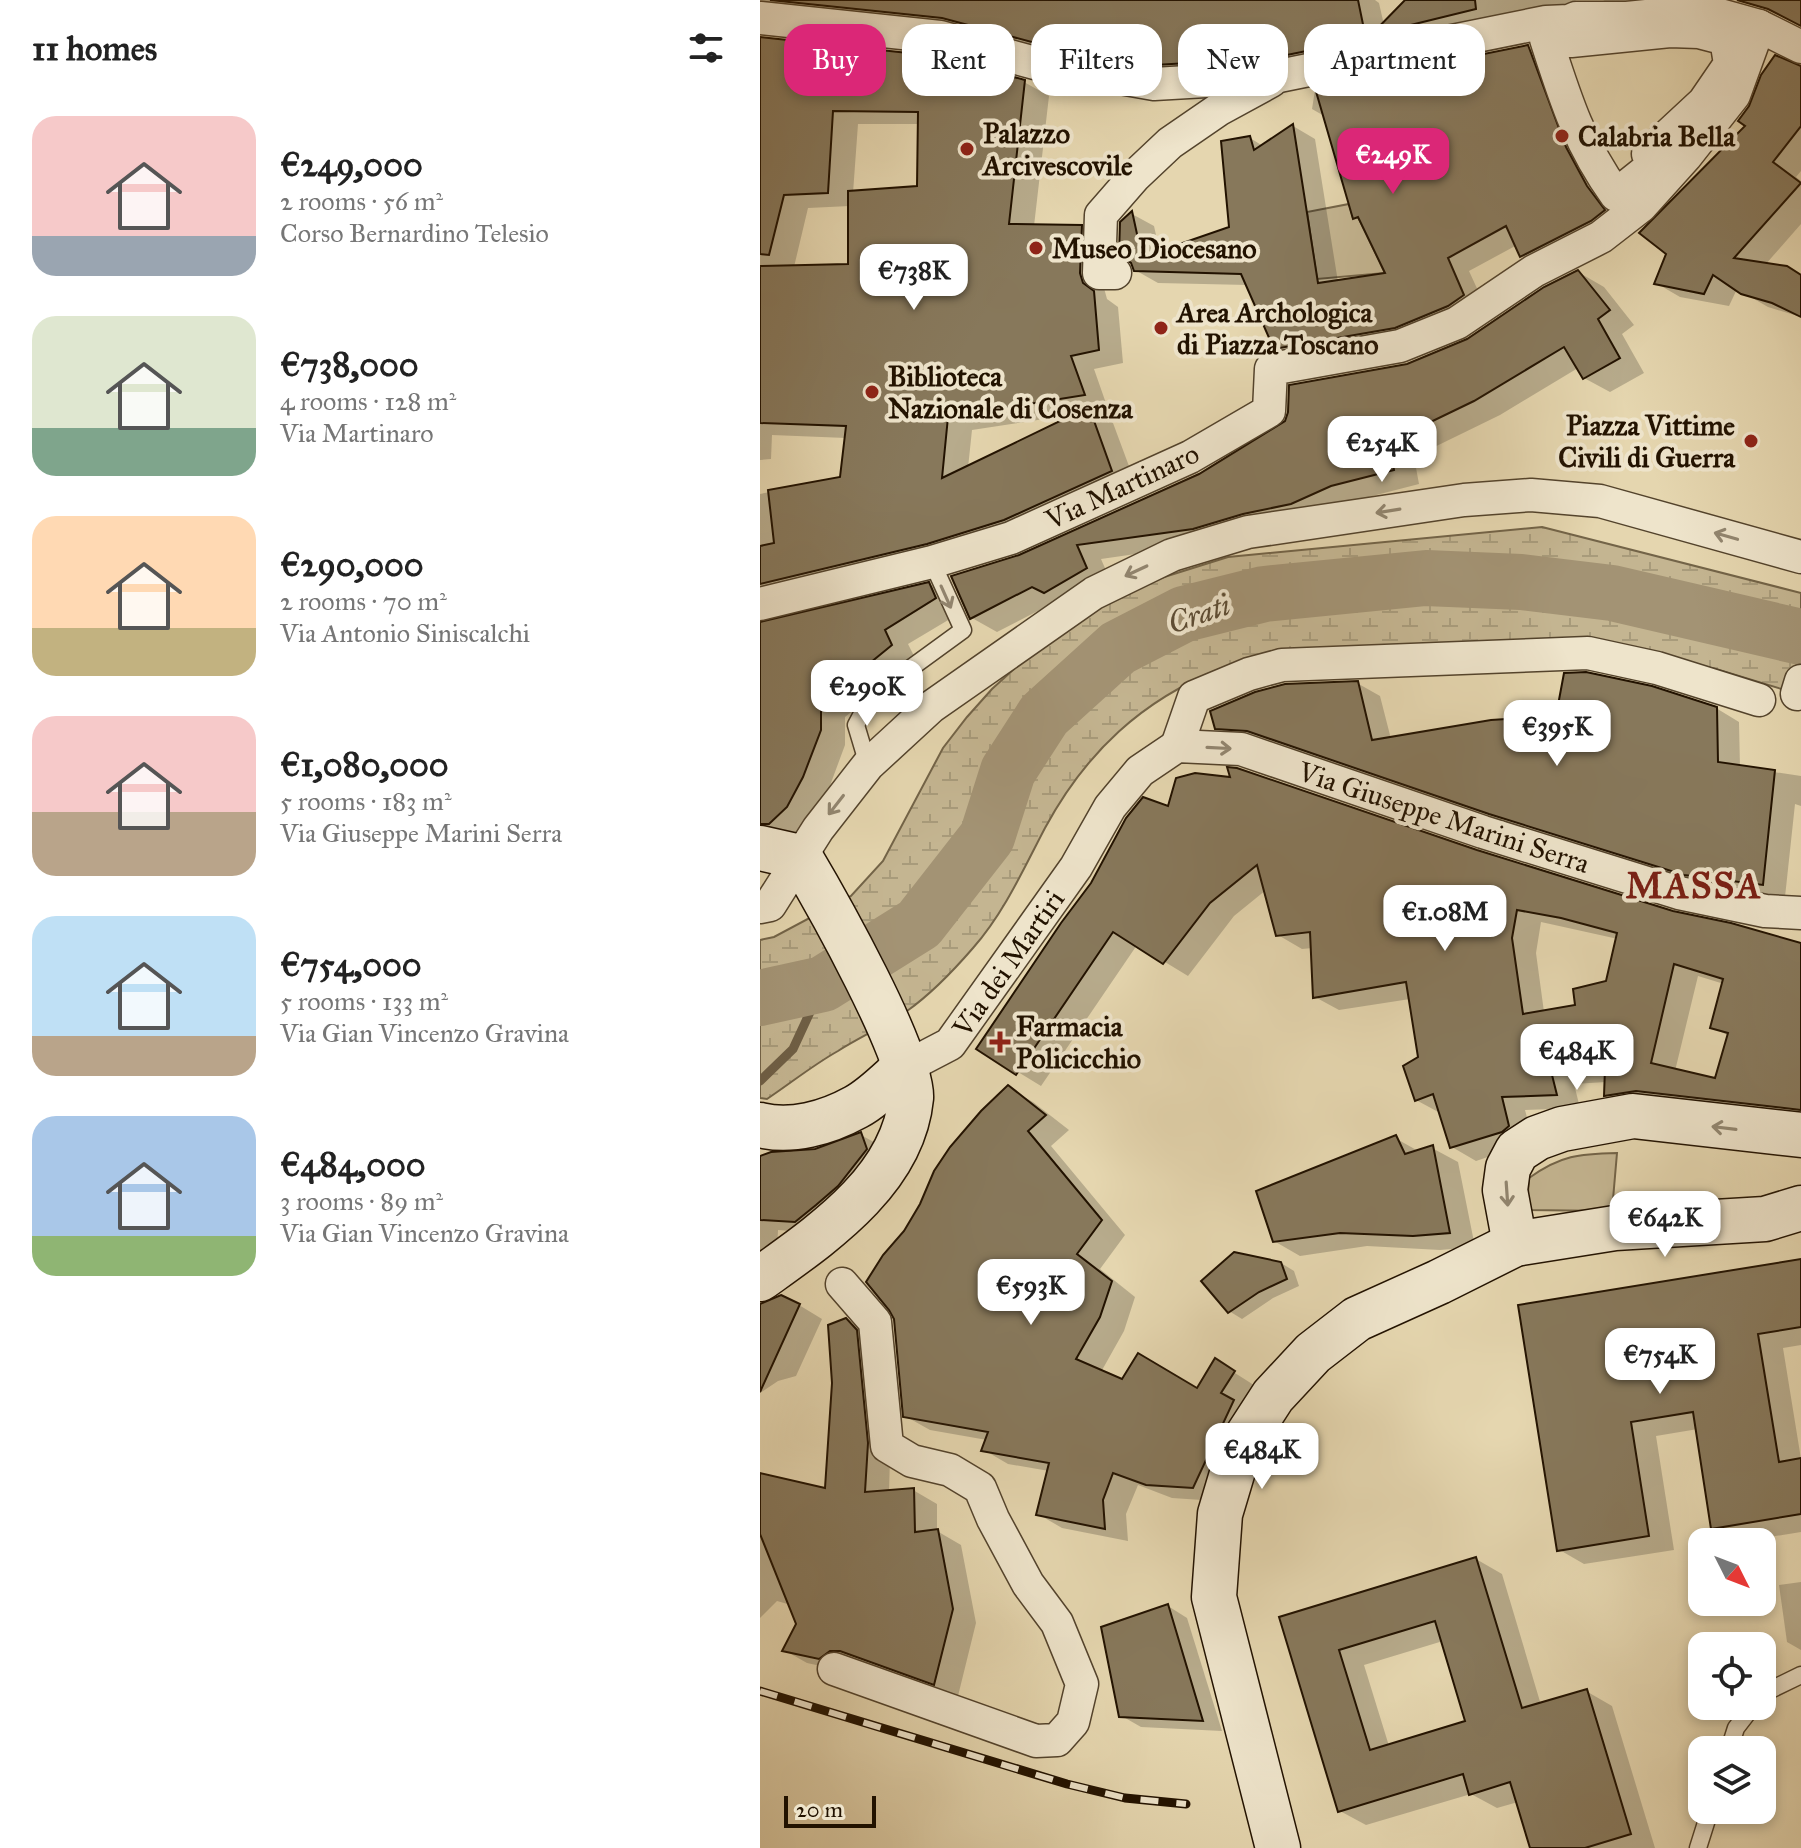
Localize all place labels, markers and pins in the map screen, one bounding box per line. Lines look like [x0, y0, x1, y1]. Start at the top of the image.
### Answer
place label: Palazzo Arcivescovile [981, 116, 1133, 183]
place label: Calabria Bella [1578, 119, 1736, 154]
marker: Calabria Bella [1553, 127, 1571, 145]
pin: €249K [1337, 128, 1449, 196]
marker: Palazzo Arcivescovile [958, 140, 976, 158]
place label: Museo Diocesano [1052, 231, 1257, 266]
marker: Museo Diocesano [1027, 239, 1045, 257]
pin: €738K [858, 244, 970, 312]
place label: Area Archologica di Piazza Toscano [1175, 295, 1379, 362]
marker: Area Archologica di Piazza Toscano [1152, 319, 1170, 337]
place label: Biblioteca Nazionale di Cosenza [888, 359, 1134, 426]
marker: Biblioteca Nazionale di Cosenza [863, 383, 881, 401]
place label: Piazza Vittime Civili di Guerra [1558, 408, 1736, 475]
pin: €254K [1326, 416, 1438, 484]
marker: Piazza Vittime Civili di Guerra [1742, 432, 1760, 450]
pin: €290K [811, 660, 923, 728]
pin: €395K [1501, 700, 1613, 768]
pin: €1.08M [1380, 885, 1510, 953]
place label: Farmacia Policicchio [1016, 1009, 1141, 1076]
pin: €484K [1521, 1024, 1633, 1092]
marker: Farmacia Policicchio [991, 1033, 1009, 1051]
pin: €642K [1609, 1191, 1721, 1259]
pin: €593K [975, 1259, 1087, 1327]
pin: €754K [1604, 1328, 1716, 1396]
pin: €484K [1206, 1423, 1318, 1491]

